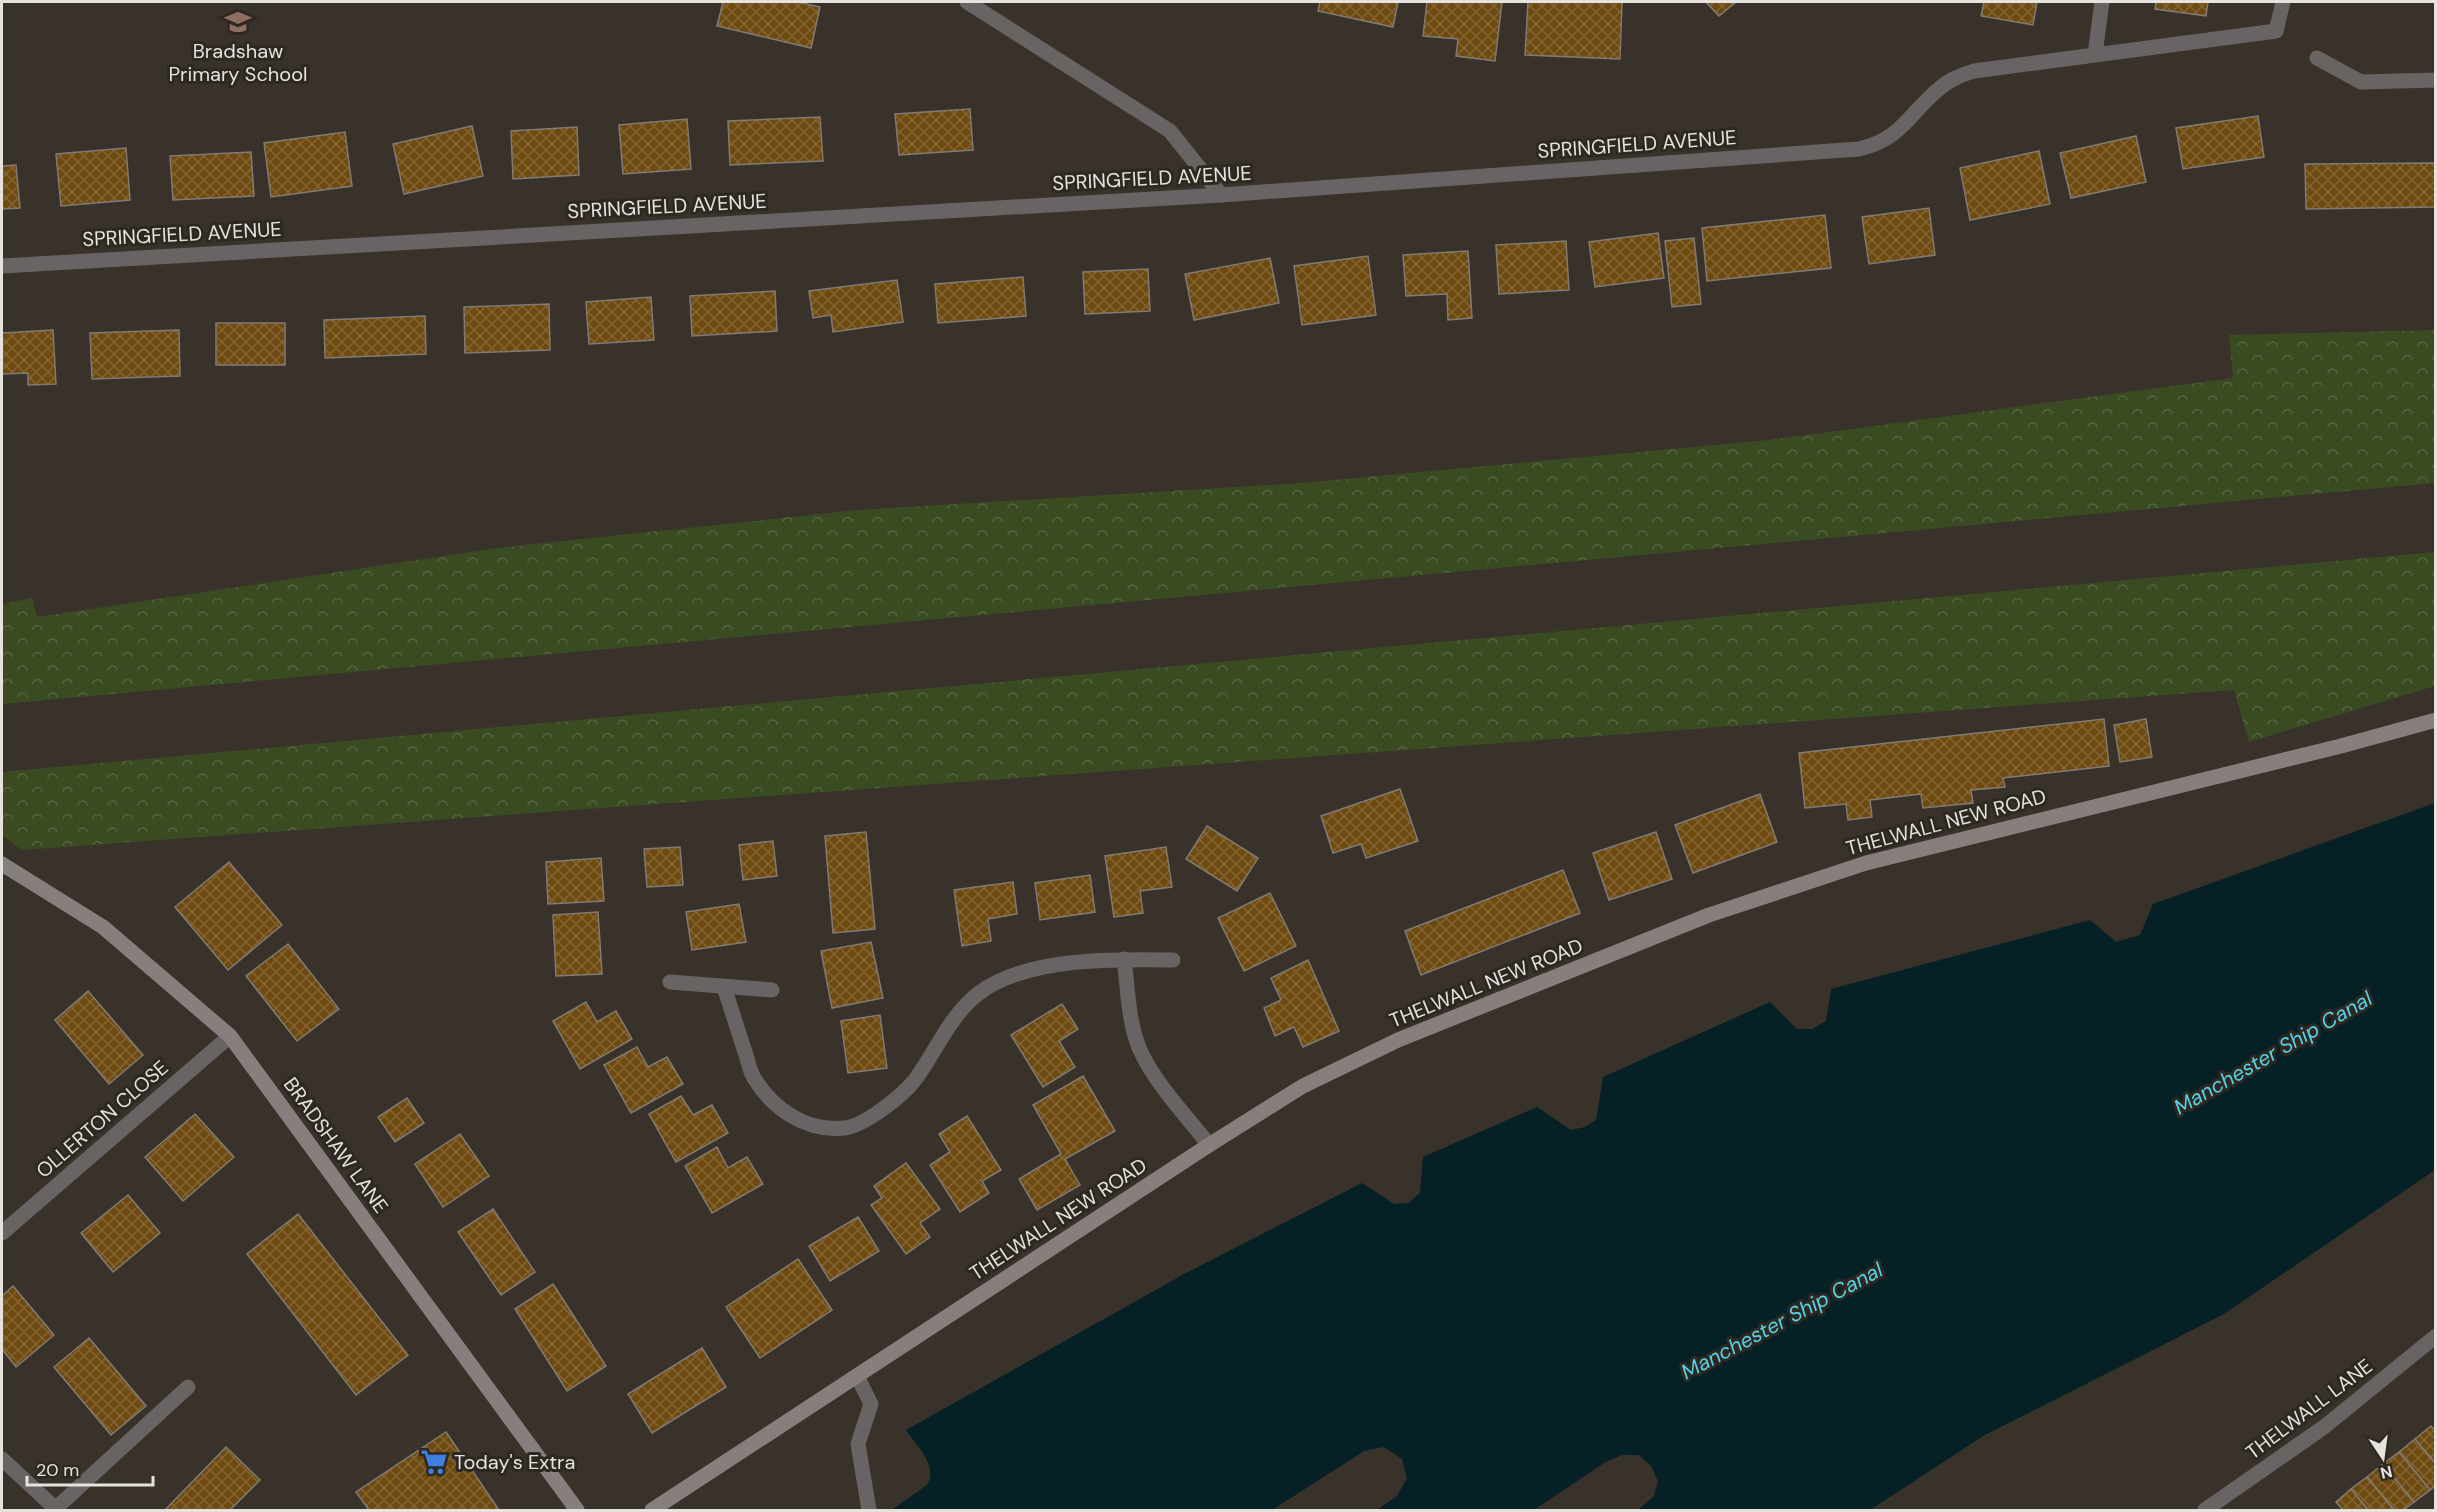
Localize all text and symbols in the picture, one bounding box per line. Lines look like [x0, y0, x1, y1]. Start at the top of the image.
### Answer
school or university icon: Bradshaw Primary School [223, 7, 253, 37]
place label: Bradshaw Primary School [168, 38, 308, 87]
street label: SPRINGFIELD AVENUE [1537, 124, 1737, 164]
street label: SPRINGFIELD AVENUE [1052, 160, 1252, 196]
street label: SPRINGFIELD AVENUE [567, 188, 767, 224]
street label: SPRINGFIELD AVENUE [82, 216, 282, 252]
street label: THELWALL NEW ROAD [1843, 783, 2049, 861]
street label: THELWALL NEW ROAD [1386, 932, 1586, 1034]
water label: Manchester Ship Canal [2169, 985, 2378, 1121]
street label: OLLERTON CLOSE [31, 1054, 173, 1184]
street label: BRADSHAW LANE [278, 1072, 394, 1218]
street label: THELWALL NEW ROAD [964, 1152, 1152, 1286]
water label: Manchester Ship Canal [1676, 1256, 1888, 1386]
street label: THELWALL LANE [2241, 1353, 2377, 1465]
north arrow [2353, 1428, 2413, 1488]
supermarket icon: Today's Extra [419, 1447, 449, 1477]
scale bar [27, 1449, 153, 1487]
place label: Today's Extra [454, 1449, 575, 1475]
text: 20 m [36, 1458, 79, 1482]
text: N [2378, 1461, 2394, 1484]

